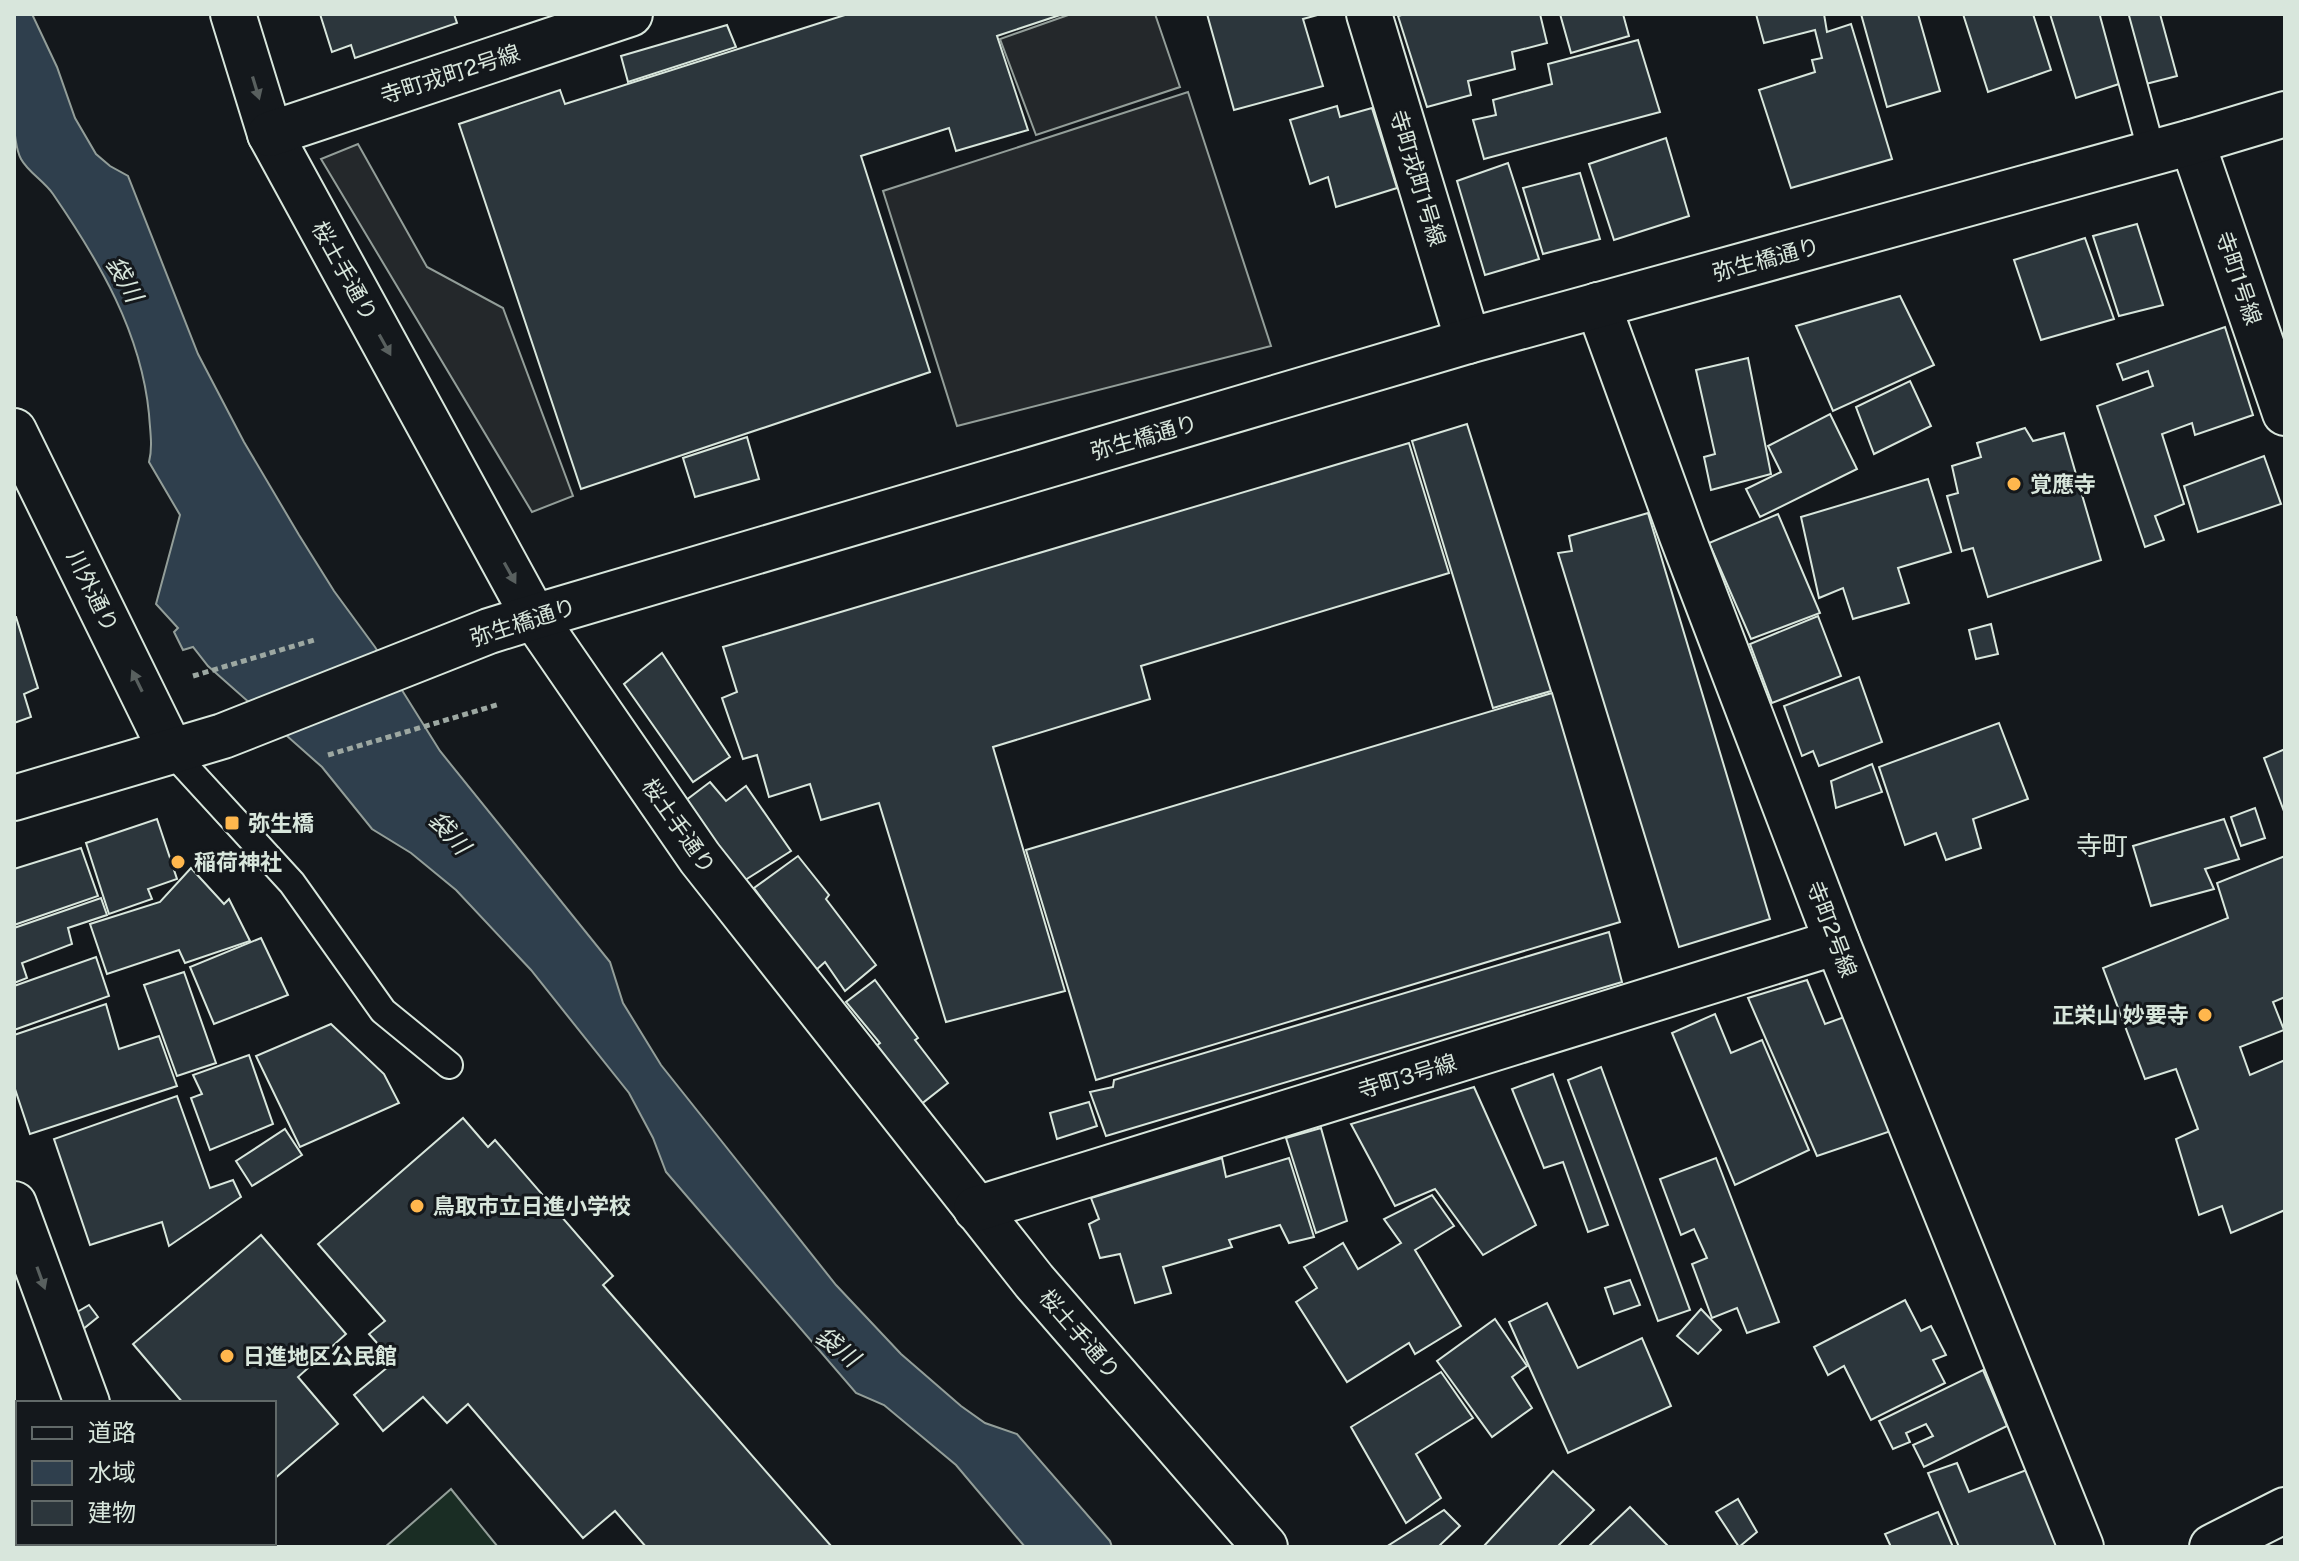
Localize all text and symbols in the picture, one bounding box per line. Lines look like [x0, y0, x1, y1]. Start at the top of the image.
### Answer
street label: 寺町戎町2号線 [377, 39, 523, 109]
one-way arrow [250, 77, 263, 101]
street label: 寺町戎町1号線 [1385, 107, 1451, 249]
street label: 桜土手通り [307, 217, 383, 325]
street label: 寺町1号線 [2211, 228, 2267, 328]
street label: 弥生橋通り [1710, 232, 1822, 286]
water label: 袋川 [101, 251, 150, 309]
one-way arrow [378, 334, 392, 356]
street label: 弥生橋通り [1088, 409, 1200, 465]
place label: 覚應寺 [2030, 471, 2096, 497]
marker: 覚應寺 [2005, 475, 2023, 493]
street label: 川外通り [62, 546, 124, 636]
one-way arrow [503, 562, 516, 585]
street label: 弥生橋通り [467, 593, 579, 651]
one-way arrow [130, 670, 144, 693]
street label: 桜土手通り [637, 773, 721, 879]
water label: 袋川 [423, 805, 478, 862]
place label: 弥生橋 [248, 810, 314, 836]
marker: 弥生橋 [223, 814, 241, 832]
district label: 寺町 [2076, 830, 2128, 861]
place label: 稲荷神社 [194, 849, 282, 875]
marker: 稲荷神社 [169, 853, 187, 871]
street label: 寺町2号線 [1802, 877, 1862, 981]
place label: 正栄山 妙要寺 [2052, 1002, 2189, 1028]
marker: 正栄山 妙要寺 [2196, 1006, 2214, 1024]
street label: 寺町3号線 [1354, 1049, 1460, 1103]
place label: 鳥取市立日進小学校 [433, 1193, 631, 1219]
marker: 鳥取市立日進小学校 [408, 1197, 426, 1215]
one-way arrow [35, 1266, 48, 1290]
street label: 桜土手通り [1034, 1284, 1126, 1384]
water label: 袋川 [810, 1320, 868, 1374]
place label: 日進地区公民館 [243, 1343, 397, 1369]
marker: 日進地区公民館 [218, 1347, 236, 1365]
legend [16, 1401, 276, 1545]
text: 道路 [88, 1418, 136, 1446]
text: 水域 [88, 1458, 136, 1486]
text: 建物 [88, 1498, 136, 1526]

